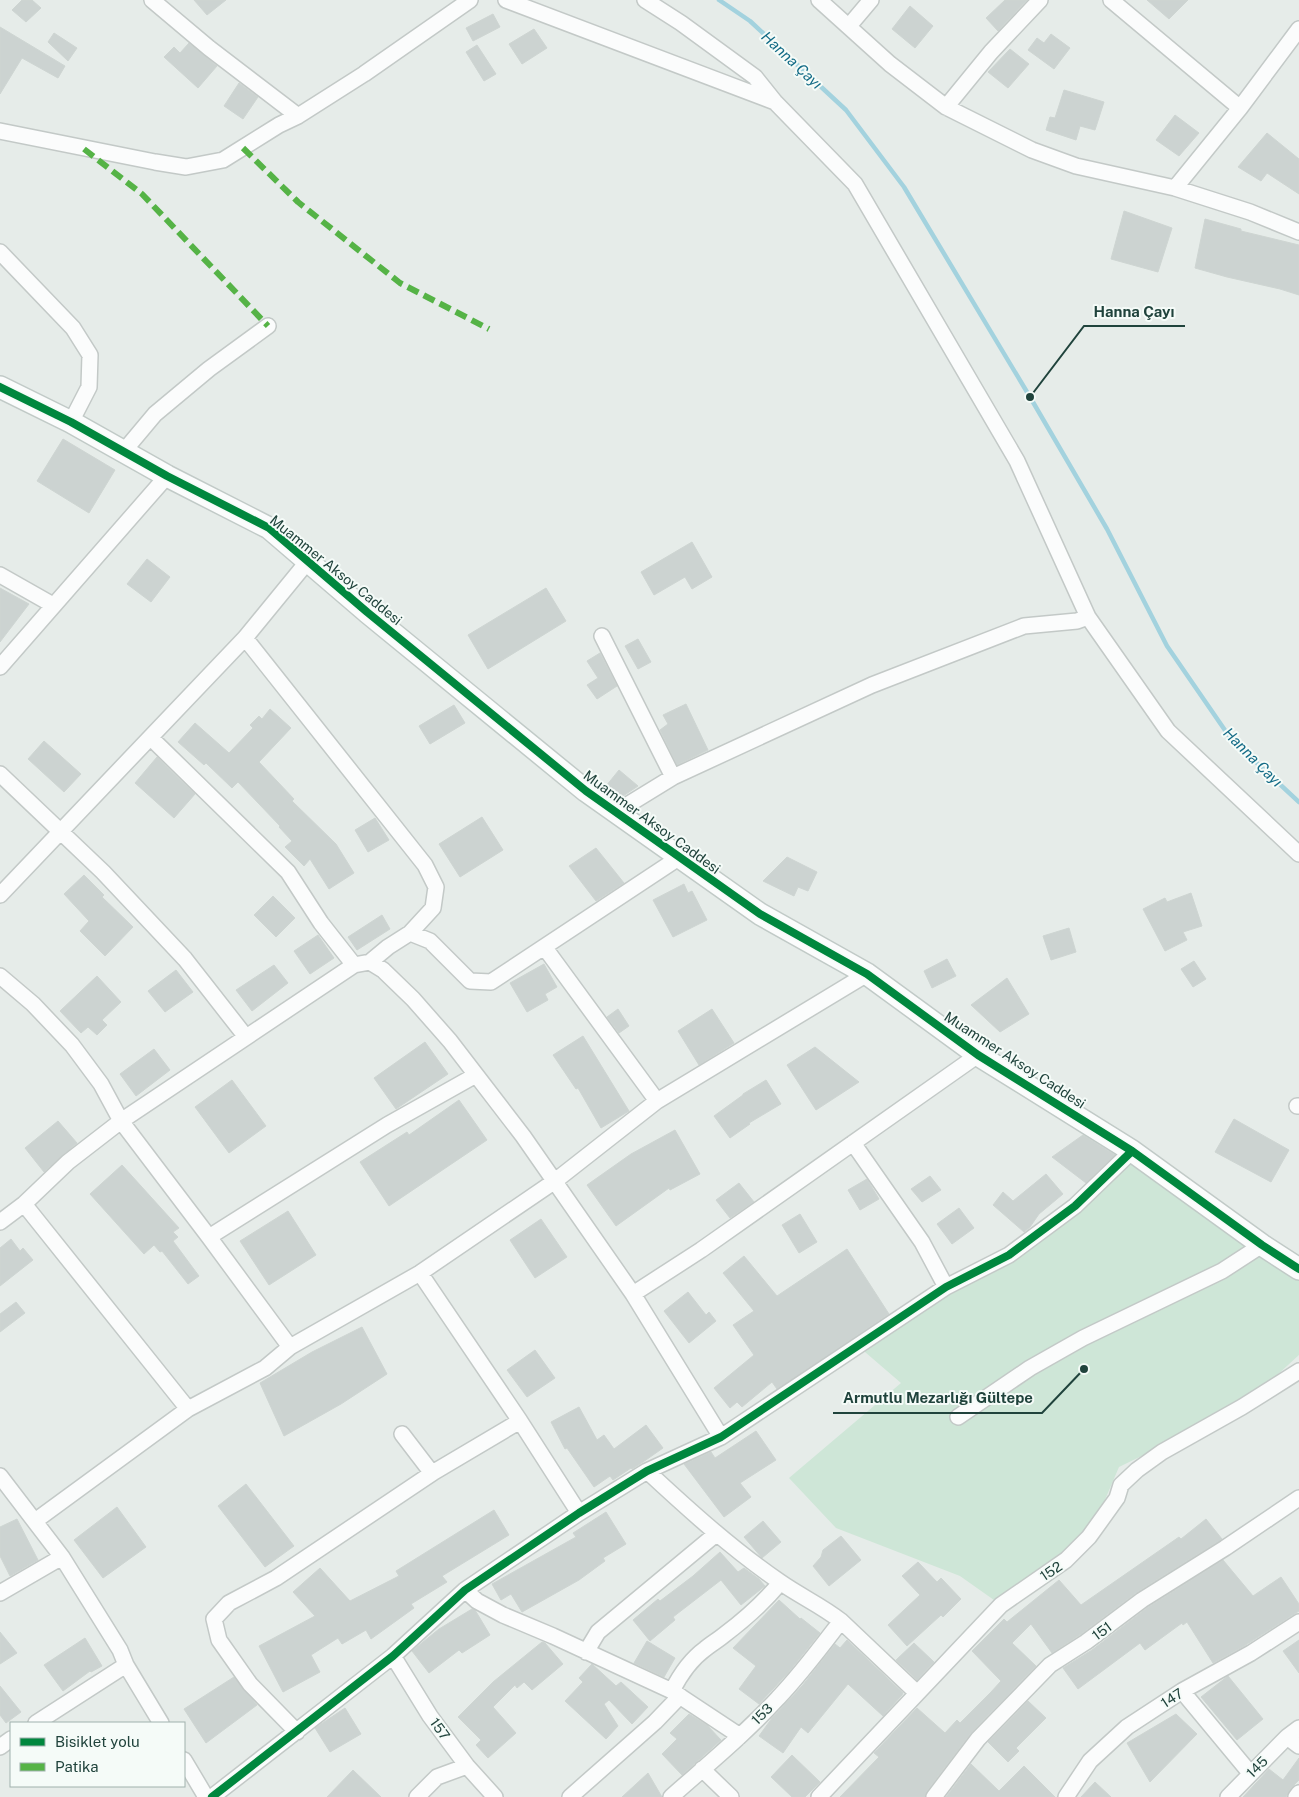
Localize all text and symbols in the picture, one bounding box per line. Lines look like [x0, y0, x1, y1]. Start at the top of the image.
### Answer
water label: Hanna Çayı [758, 28, 826, 92]
callout: Hanna Çayı [1084, 296, 1185, 326]
text: Hanna Çayı [1094, 303, 1174, 320]
street label: Muammer Aksoy Caddesi [267, 512, 405, 628]
water label: Hanna Çayı [1220, 724, 1286, 790]
street label: Muammer Aksoy Caddesi [581, 767, 723, 877]
street label: Muammer Aksoy Caddesi [941, 1008, 1089, 1112]
callout: Armutlu Mezarlığı Gültepe [833, 1383, 1042, 1413]
text: Armutlu Mezarlığı Gültepe [843, 1389, 1033, 1406]
street label: 152 [1037, 1558, 1065, 1584]
street label: 151 [1089, 1618, 1115, 1644]
street label: 147 [1158, 1685, 1186, 1711]
street label: 153 [748, 1700, 776, 1728]
street label: 157 [427, 1715, 453, 1743]
legend [10, 1722, 185, 1787]
text: Bisiklet yolu [55, 1733, 140, 1750]
street label: 145 [1243, 1753, 1271, 1781]
text: Patika [55, 1758, 99, 1775]

